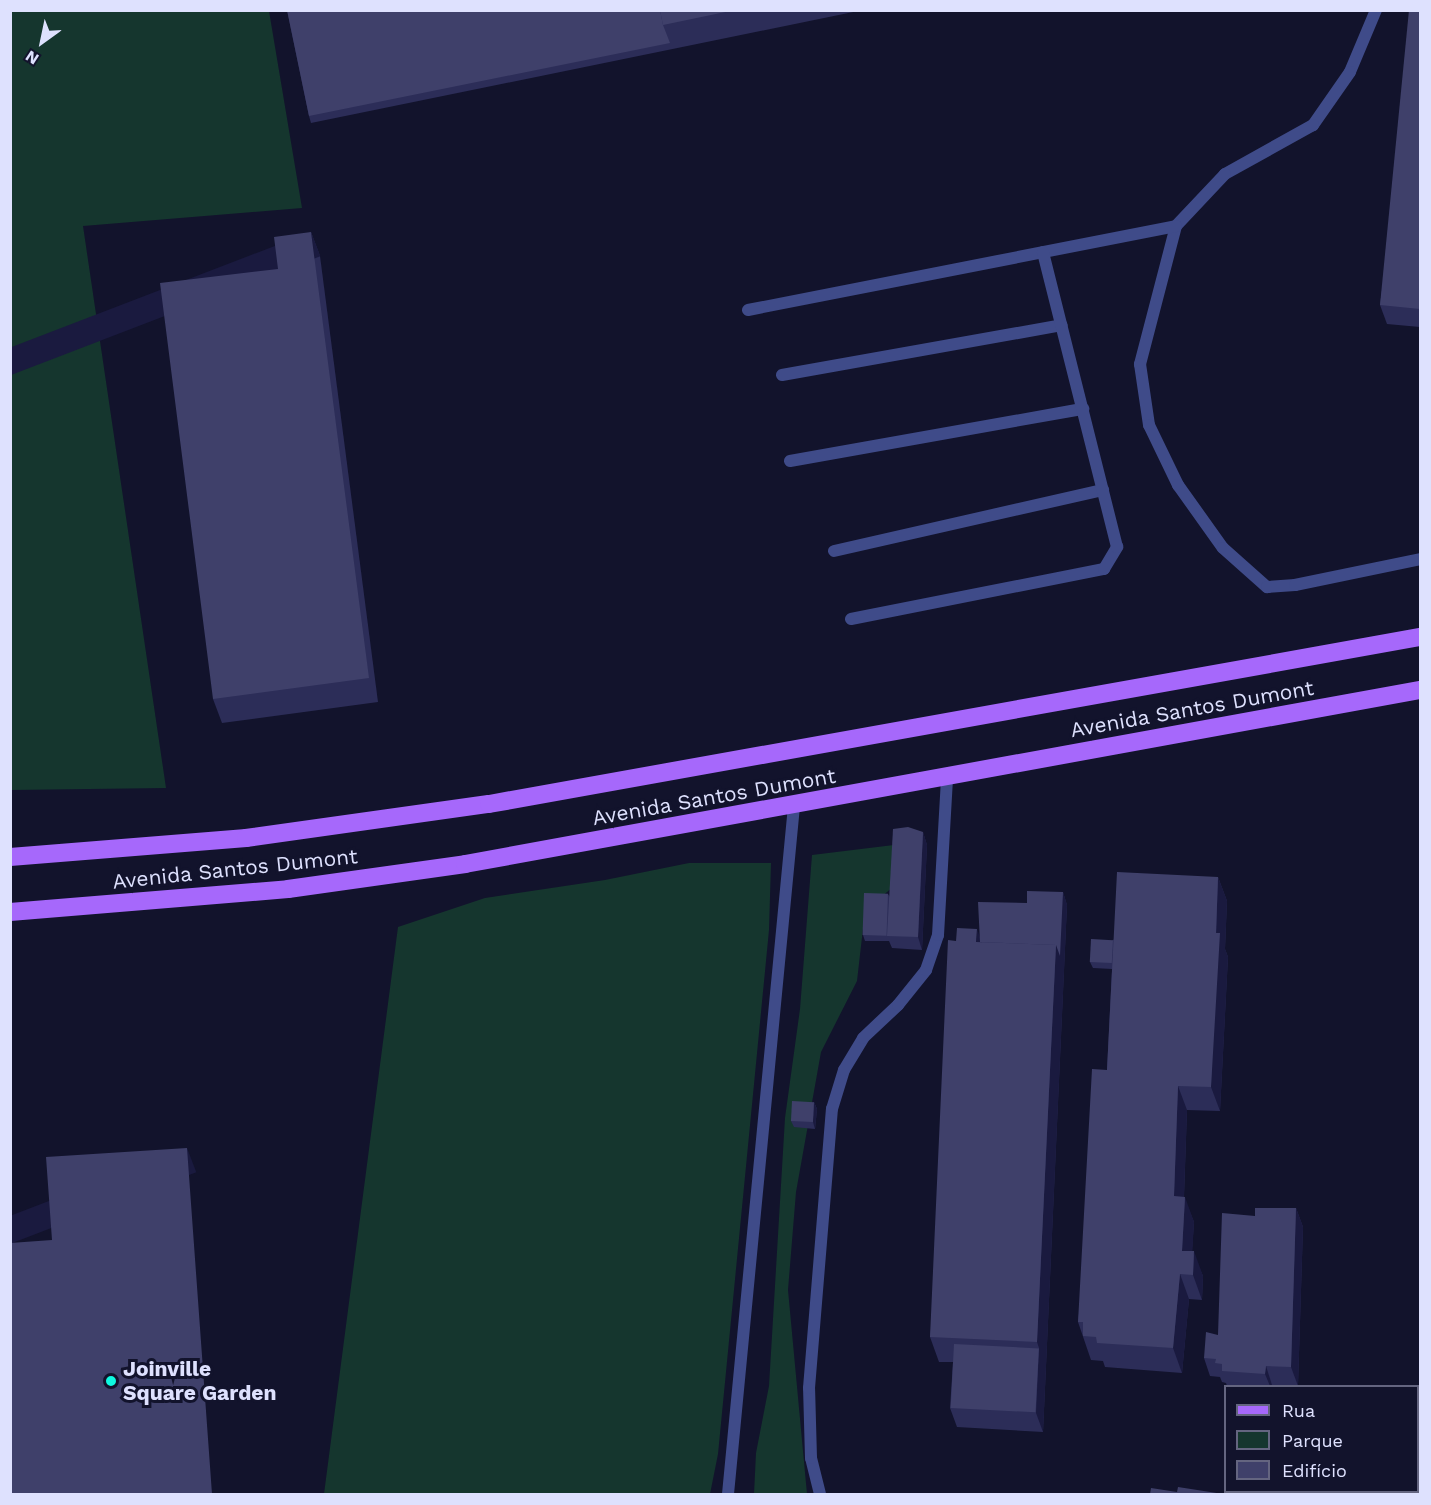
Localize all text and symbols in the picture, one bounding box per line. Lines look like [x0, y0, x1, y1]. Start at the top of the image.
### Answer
north arrow [12, 12, 72, 72]
text: N [22, 46, 42, 69]
street label: Avenida Santos Dumont [1068, 675, 1316, 743]
street label: Avenida Santos Dumont [590, 763, 838, 831]
street label: Avenida Santos Dumont [111, 844, 359, 894]
place label: Joinville Square Garden [123, 1356, 277, 1406]
marker: Joinville Square Garden [104, 1374, 118, 1388]
legend [1224, 1385, 1419, 1493]
text: Rua [1282, 1400, 1315, 1421]
text: Parque [1282, 1430, 1343, 1451]
text: Edifício [1282, 1460, 1347, 1481]

